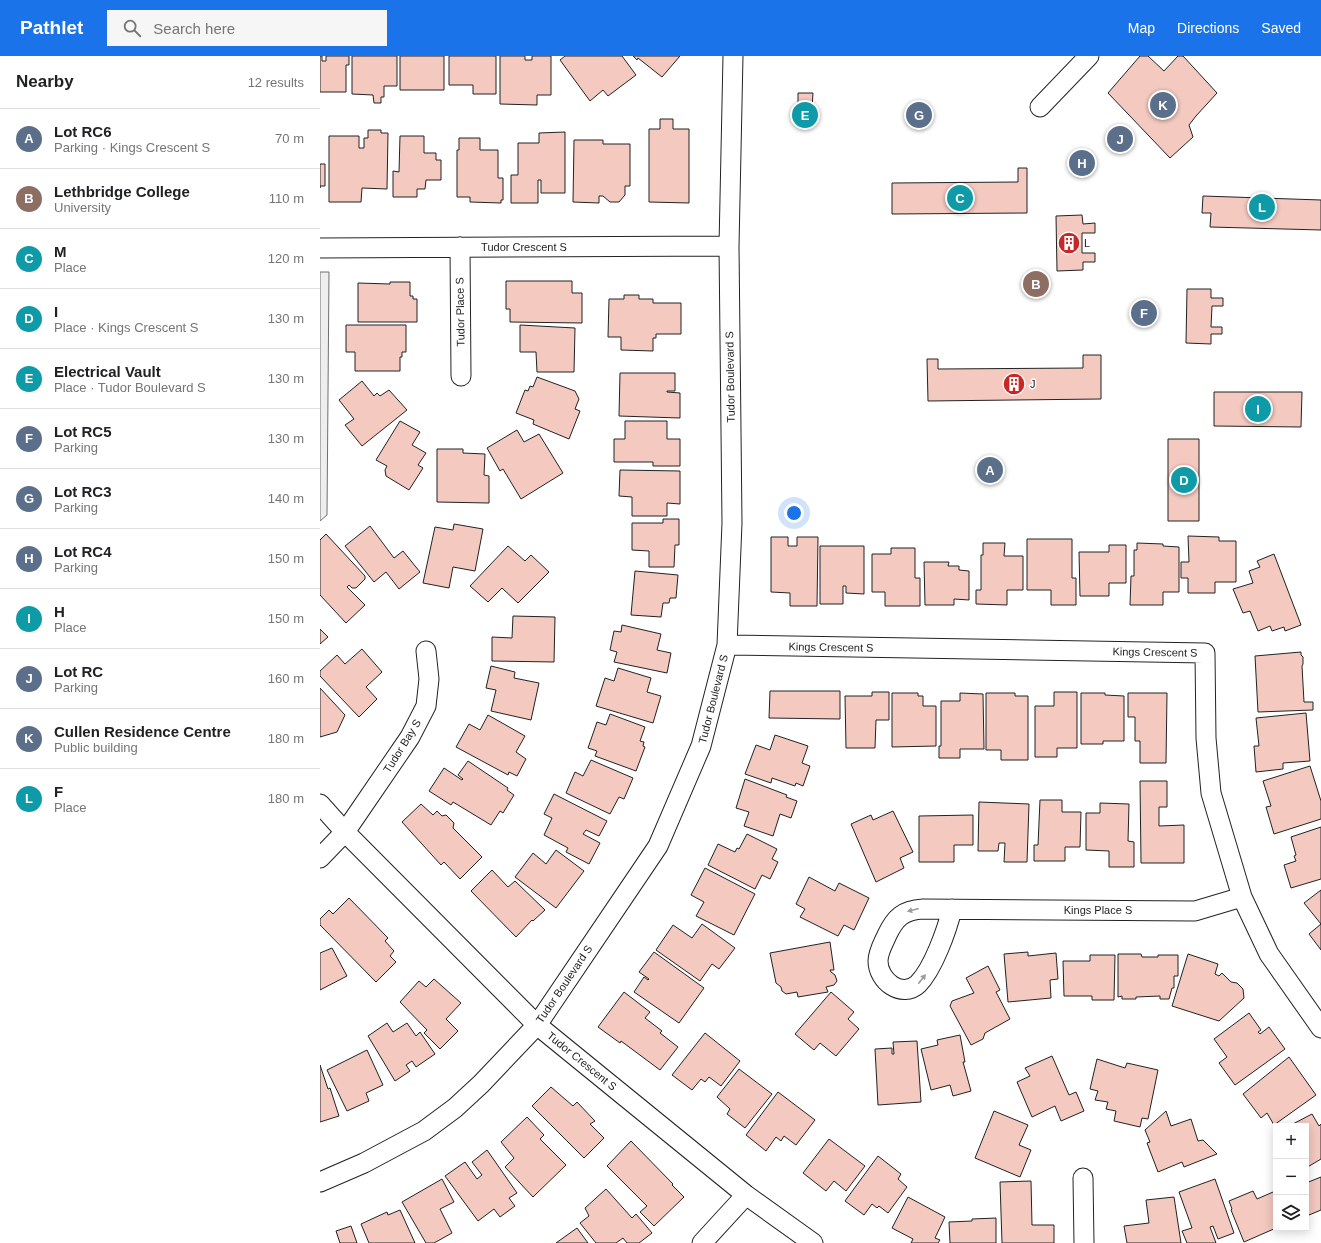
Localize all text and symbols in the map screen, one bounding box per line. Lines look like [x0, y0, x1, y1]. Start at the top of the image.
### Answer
search box [107, 10, 387, 46]
text: Pathlet [20, 17, 83, 38]
icon: search [121, 17, 143, 39]
text: Search here [153, 20, 235, 37]
text: Map [1128, 20, 1155, 36]
text: Directions [1177, 20, 1239, 36]
text: Saved [1261, 20, 1301, 36]
text: Nearby [16, 72, 74, 91]
text: 12 results [248, 75, 304, 90]
pin: K [1150, 90, 1176, 120]
pin: E [792, 100, 818, 130]
pin: G [906, 100, 932, 130]
text: Lot RC6 [54, 123, 112, 140]
pin: J [1107, 124, 1133, 154]
text: A [24, 131, 34, 146]
text: 70 m [275, 131, 304, 146]
text: Parking · Kings Crescent S [54, 140, 210, 155]
pin: H [1069, 148, 1095, 178]
text: Lethbridge College [54, 183, 190, 200]
pin: C [947, 183, 973, 213]
text: B [24, 191, 34, 206]
text: 110 m [269, 191, 304, 206]
pin: L [1249, 192, 1275, 222]
text: University [54, 200, 111, 215]
building icon: L [1056, 230, 1082, 256]
place label: L [1084, 237, 1090, 249]
street label: Tudor Crescent S [481, 241, 567, 253]
text: M [54, 243, 67, 260]
text: C [24, 251, 34, 266]
text: 120 m [268, 251, 304, 266]
text: Place [54, 260, 87, 275]
pin: B [1023, 269, 1049, 299]
street label: Tudor Place S [453, 277, 467, 347]
pin: F [1131, 298, 1157, 328]
text: I [54, 303, 58, 320]
text: D [24, 311, 34, 326]
text: 130 m [268, 311, 304, 326]
text: Place · Kings Crescent S [54, 320, 199, 335]
street label: Tudor Boulevard S [723, 331, 737, 423]
text: Electrical Vault [54, 363, 161, 380]
text: E [25, 371, 33, 386]
text: 130 m [268, 371, 304, 386]
building icon: J [1001, 371, 1027, 397]
place label: J [1030, 378, 1036, 390]
text: Place · Tudor Boulevard S [54, 380, 206, 395]
pin: I [1245, 394, 1271, 424]
text: Lot RC5 [54, 423, 112, 440]
text: F [25, 431, 33, 446]
text: 130 m [268, 431, 304, 446]
text: Parking [54, 440, 98, 455]
pin: A [977, 455, 1003, 485]
pin: D [1171, 465, 1197, 495]
text: Lot RC3 [54, 483, 112, 500]
text: G [24, 491, 34, 506]
text: 140 m [268, 491, 304, 506]
text: Parking [54, 500, 98, 515]
your location [784, 503, 804, 523]
text: Lot RC4 [54, 543, 112, 560]
text: H [24, 551, 34, 566]
text: 150 m [268, 551, 304, 566]
text: Parking [54, 560, 98, 575]
text: H [54, 603, 65, 620]
text: I [27, 611, 31, 626]
text: 150 m [268, 611, 304, 626]
text: Place [54, 620, 87, 635]
street label: Kings Crescent S [788, 640, 874, 654]
street label: Kings Crescent S [1112, 645, 1198, 659]
street label: Tudor Boulevard S [696, 653, 730, 745]
text: Lot RC [54, 663, 103, 680]
text: J [25, 671, 33, 686]
text: 160 m [268, 671, 304, 686]
text: Parking [54, 680, 98, 695]
street label: Tudor Bay S [381, 717, 423, 775]
text: Cullen Residence Centre [54, 723, 231, 740]
text: K [24, 731, 34, 746]
text: 180 m [268, 731, 304, 746]
text: Public building [54, 740, 138, 755]
text: F [54, 783, 63, 800]
text: L [25, 791, 33, 806]
text: 180 m [268, 791, 304, 806]
text: Place [54, 800, 87, 815]
street label: Kings Place S [1064, 904, 1132, 916]
one-way arrow [907, 908, 919, 914]
street label: Tudor Boulevard S [533, 943, 595, 1025]
one-way arrow [917, 974, 926, 985]
street label: Tudor Crescent S [545, 1029, 619, 1093]
map controls [1273, 1123, 1309, 1231]
button: + [1273, 1123, 1309, 1159]
button: − [1273, 1159, 1309, 1195]
button: layers [1273, 1195, 1309, 1231]

